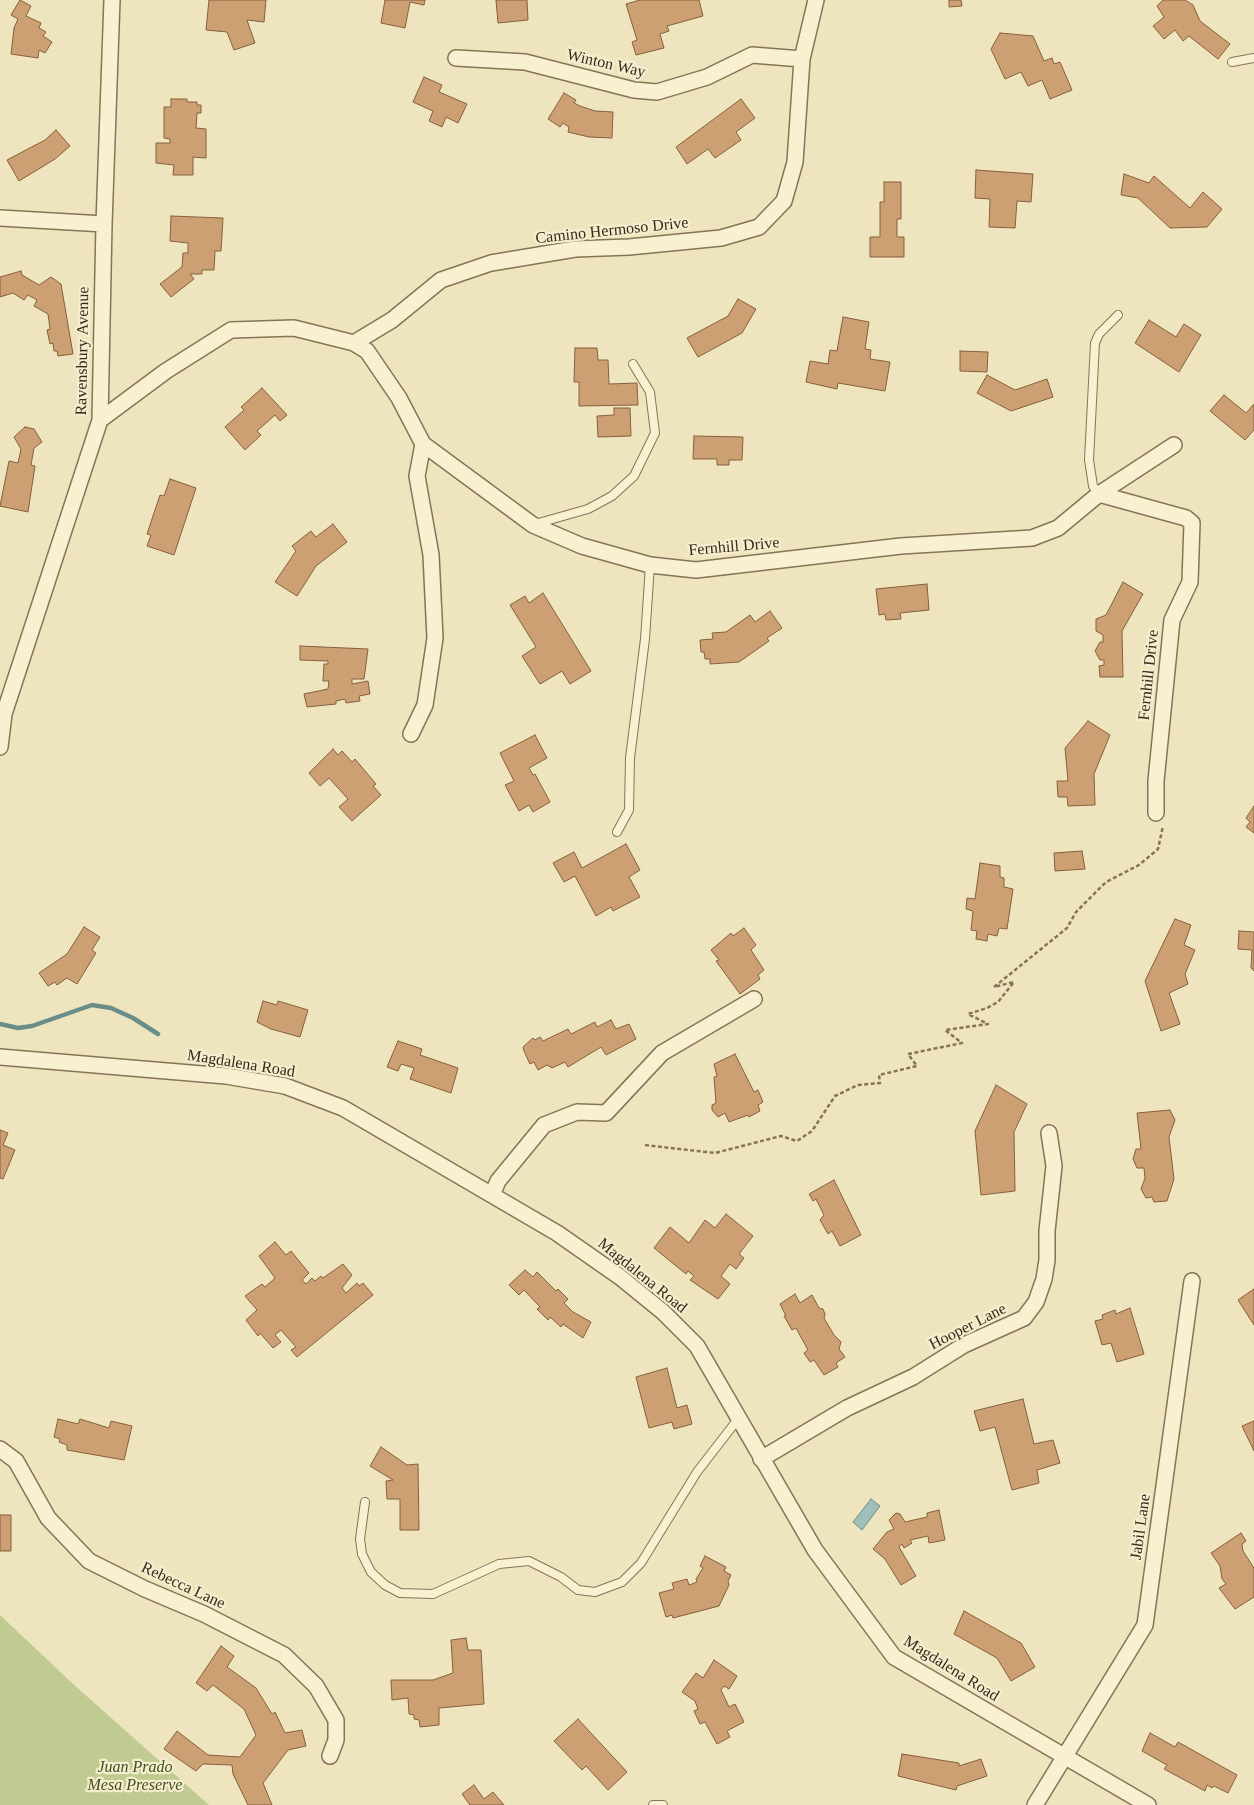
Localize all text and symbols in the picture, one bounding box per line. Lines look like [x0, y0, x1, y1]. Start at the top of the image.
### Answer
street label: Winton Way [565, 46, 647, 82]
street label: Camino Hermoso Drive [535, 213, 689, 249]
street label: Ravensbury Avenue [72, 286, 94, 416]
street label: Fernhill Drive [688, 533, 780, 561]
street label: Fernhill Drive [1135, 629, 1163, 721]
street label: Magdalena Road [186, 1046, 296, 1082]
street label: Magdalena Road [594, 1234, 690, 1318]
street label: Hooper Lane [926, 1299, 1010, 1355]
street label: Jabil Lane [1127, 1493, 1155, 1561]
street label: Rebecca Lane [138, 1558, 228, 1614]
street label: Magdalena Road [900, 1632, 1002, 1706]
park label: Juan Prado Mesa Preserve [88, 1758, 182, 1796]

